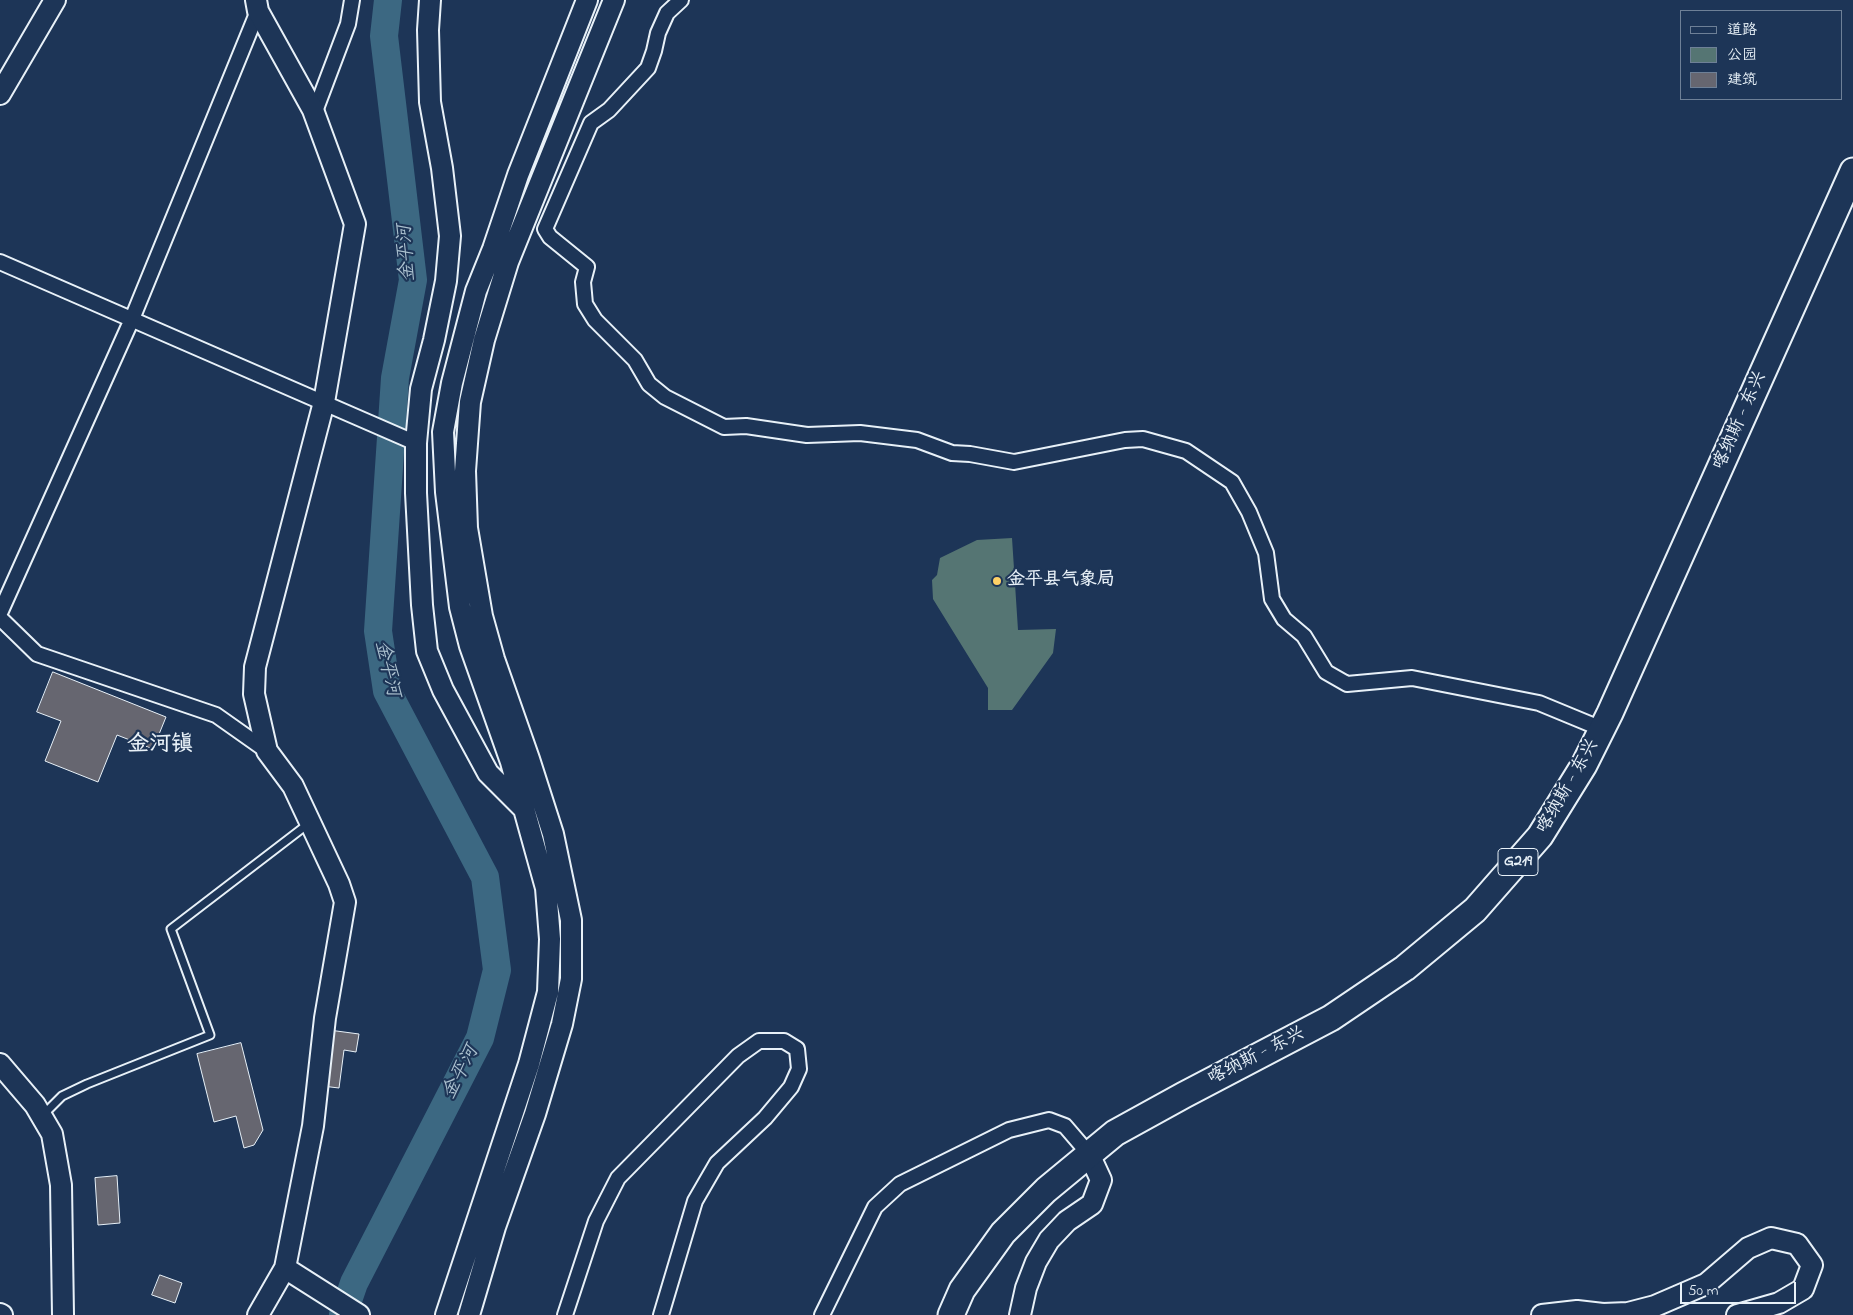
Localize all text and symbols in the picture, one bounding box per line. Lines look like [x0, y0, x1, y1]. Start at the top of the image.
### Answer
legend [1680, 10, 1843, 100]
text: 道路 [1727, 19, 1757, 41]
text: 公园 [1727, 44, 1757, 66]
text: 建筑 [1727, 69, 1757, 91]
water label: 金平河 [395, 224, 421, 282]
street label: 喀纳斯 - 东兴 [1710, 368, 1772, 474]
place label: 金平县气象局 [1007, 570, 1115, 592]
marker: 金平县气象局 [991, 575, 1003, 587]
water label: 金平河 [368, 639, 404, 699]
district label: 金河镇 [127, 733, 193, 759]
street label: 喀纳斯 - 东兴 [1533, 736, 1605, 838]
road number: G219 [1498, 849, 1538, 876]
street label: 喀纳斯 - 东兴 [1205, 1023, 1309, 1091]
water label: 金平河 [439, 1042, 485, 1104]
scale bar [1683, 1272, 1799, 1304]
text: 50 m [1688, 1280, 1718, 1302]

